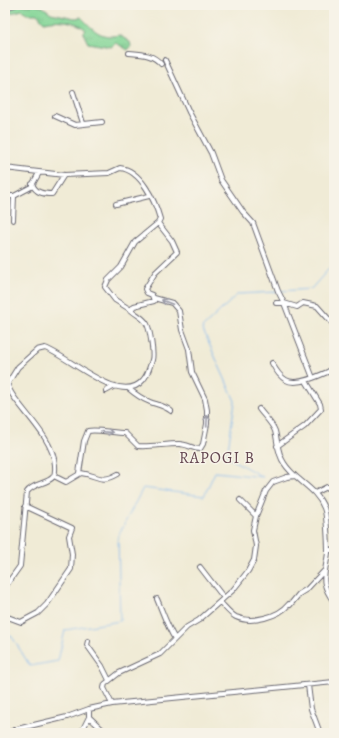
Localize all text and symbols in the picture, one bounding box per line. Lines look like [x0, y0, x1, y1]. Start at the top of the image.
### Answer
one-way arrow [162, 298, 174, 306]
one-way arrow [203, 414, 211, 427]
one-way arrow [100, 429, 113, 436]
district label: RAPOGI B [179, 447, 255, 469]

